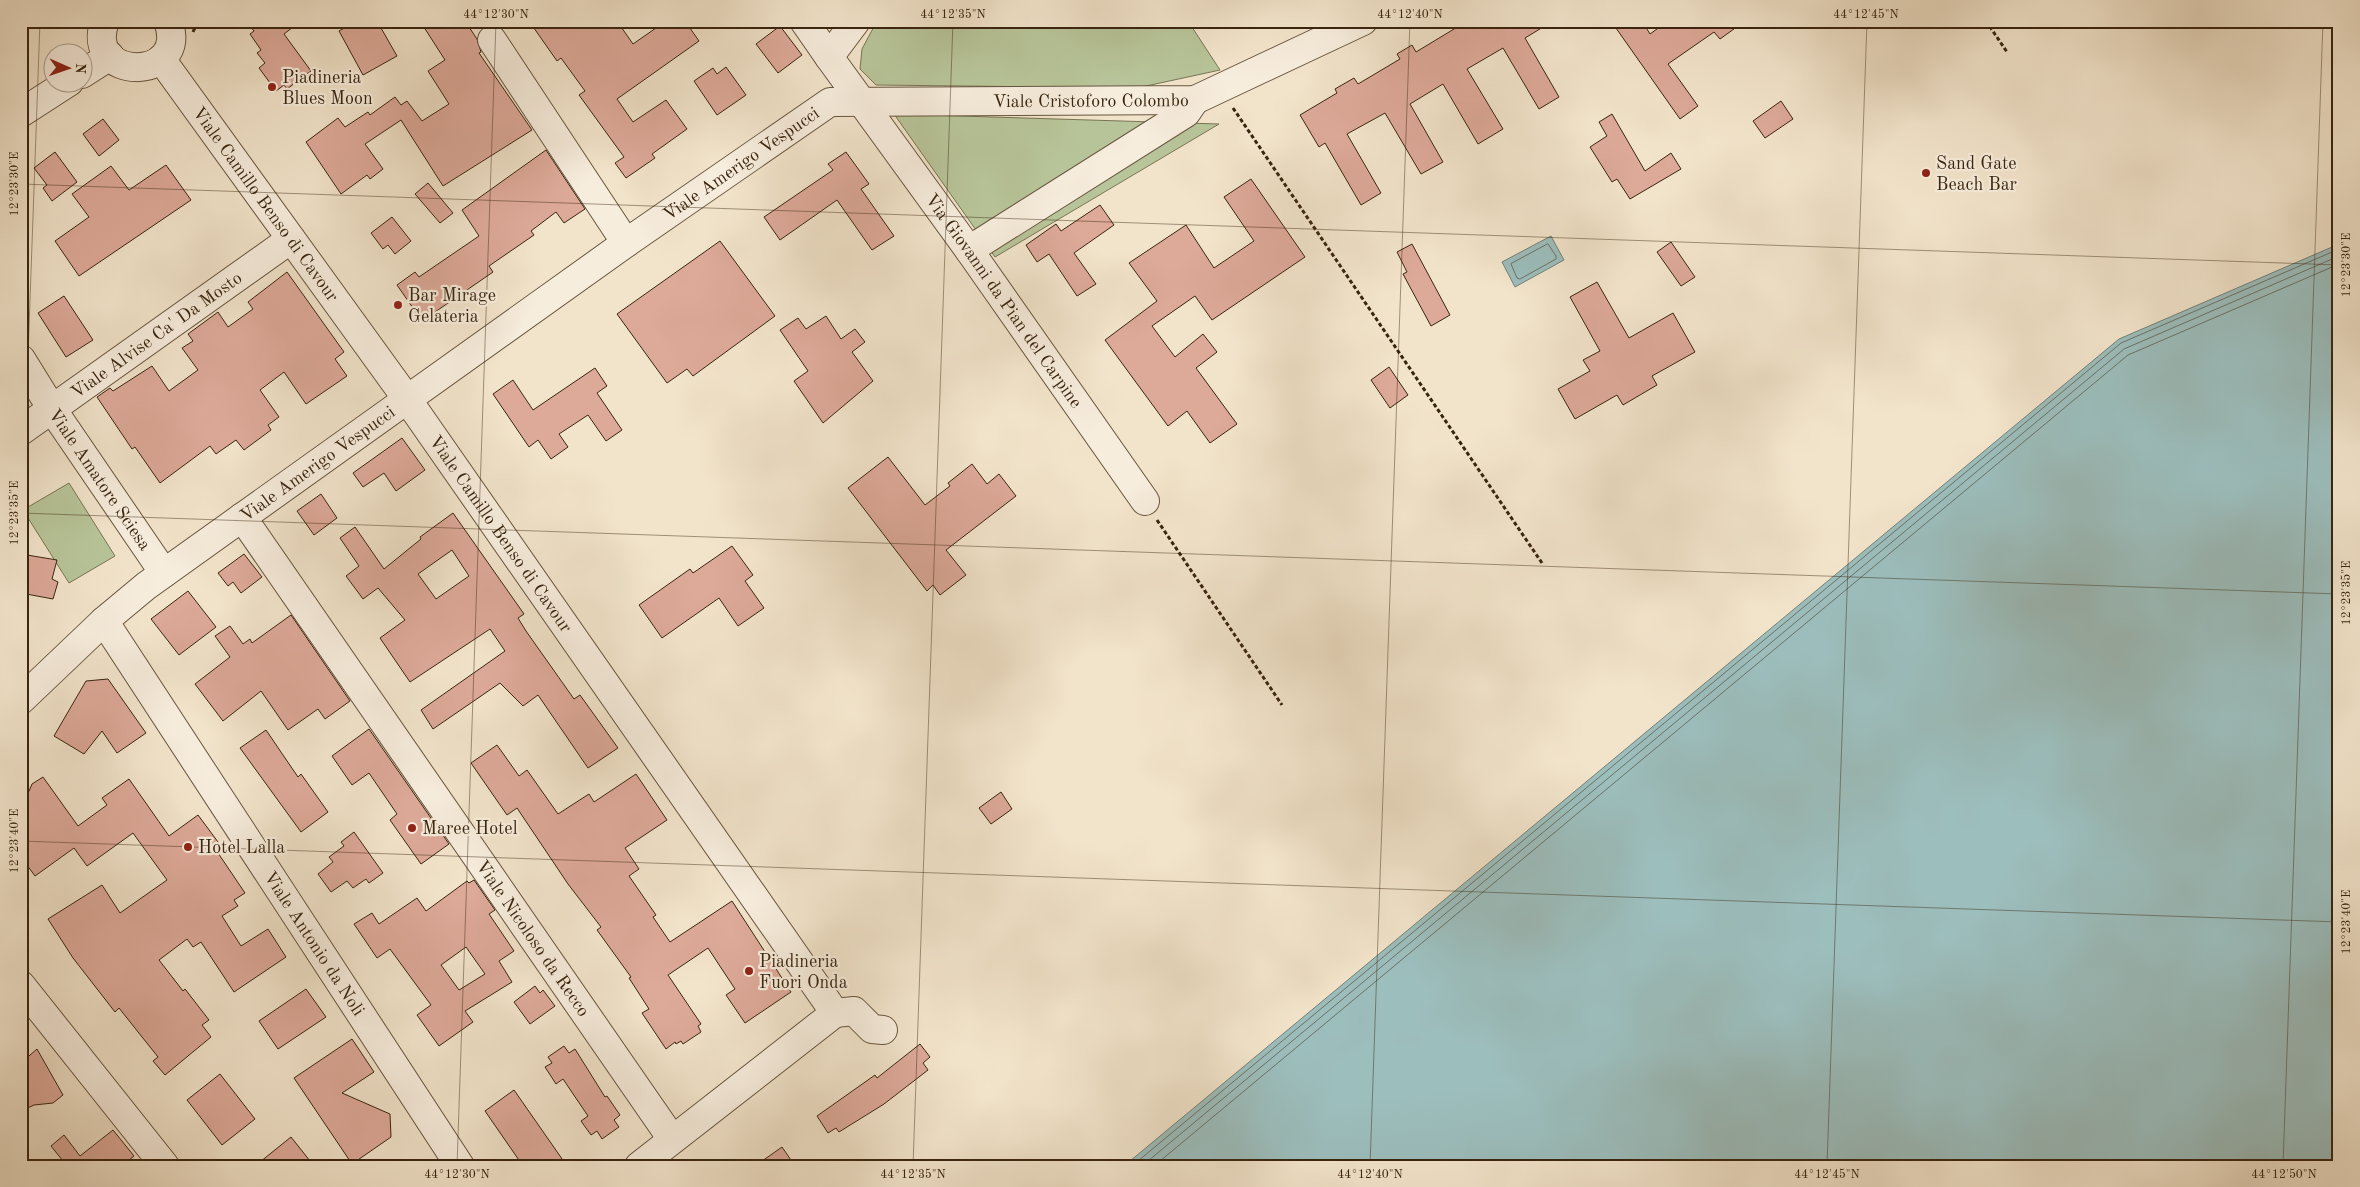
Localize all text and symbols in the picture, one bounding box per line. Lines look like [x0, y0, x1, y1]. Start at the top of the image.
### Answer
text: 44°12'35"N [920, 8, 986, 21]
text: 44°12'45"N [1833, 8, 1899, 21]
text: 44°12'30"N [463, 9, 529, 21]
text: 44°12'40"N [1377, 9, 1443, 21]
north arrow [42, 42, 92, 92]
text: N [73, 63, 87, 74]
place label: Piadineria Blues Moon [282, 69, 373, 108]
marker: Piadineria Blues Moon [266, 81, 278, 93]
street label: Viale Cristoforo Colombo [993, 92, 1189, 111]
street label: Viale Camillo Benso di Cavour [189, 104, 342, 306]
street label: Viale Amerigo Vespucci [660, 104, 823, 224]
text: 12°23'30"E [9, 152, 21, 216]
place label: Sand Gate Beach Bar [1936, 155, 2018, 194]
marker: Sand Gate Beach Bar [1920, 167, 1932, 179]
street label: Via Giovanni da Pian del Carpine [921, 191, 1085, 412]
text: 12°23'30"E [2341, 233, 2353, 297]
street label: Viale Alvise Ca' Da Mosto [68, 269, 246, 402]
place label: Bar Mirage Gelateria [408, 287, 496, 326]
marker: Bar Mirage Gelateria [392, 299, 404, 311]
street label: Viale Amerigo Vespucci [237, 403, 399, 525]
street label: Viale Amatore Sciesa [45, 406, 154, 554]
street label: Viale Camillo Benso di Cavour [425, 433, 575, 637]
text: 12°23'35"E [8, 481, 21, 545]
text: 12°23'35"E [2340, 561, 2353, 625]
text: 12°23'40"E [9, 809, 21, 873]
place label: Maree Hotel [422, 820, 518, 838]
marker: Maree Hotel [406, 822, 418, 834]
place label: Hotel Lalla [198, 839, 285, 857]
marker: Hotel Lalla [182, 841, 194, 853]
street label: Viale Nicoloso da Recco [472, 857, 592, 1020]
street label: Viale Antonio da Noli [260, 868, 367, 1019]
text: 12°23'40"E [2341, 890, 2353, 954]
place label: Piadineria Fuori Onda [759, 953, 848, 992]
marker: Piadineria Fuori Onda [743, 965, 755, 977]
text: 44°12'35"N [880, 1168, 946, 1181]
text: 44°12'45"N [1794, 1168, 1860, 1181]
text: 44°12'50"N [2251, 1168, 2317, 1181]
text: 44°12'30"N [424, 1169, 490, 1181]
text: 44°12'40"N [1337, 1169, 1403, 1181]

